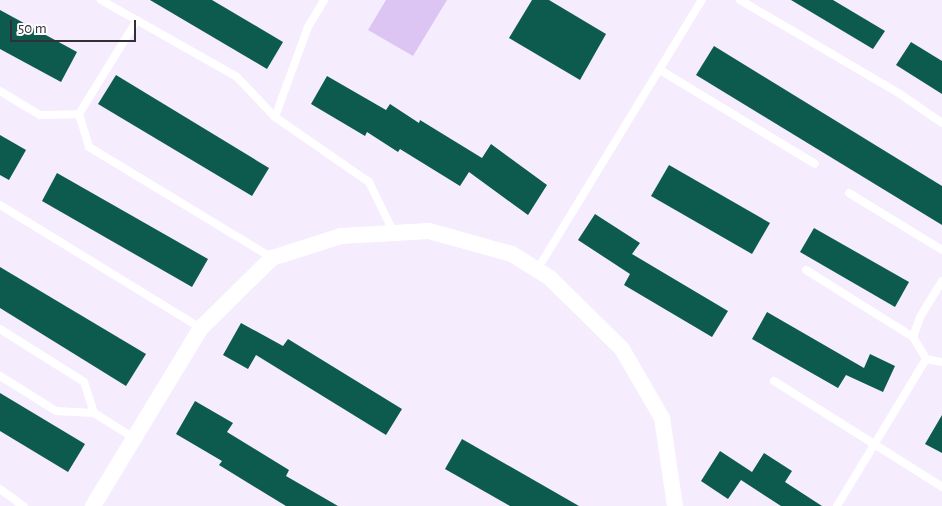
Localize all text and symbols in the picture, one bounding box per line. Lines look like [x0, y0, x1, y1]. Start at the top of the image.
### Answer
scale bar [12, 10, 139, 42]
text: 50 m [18, 21, 47, 36]

